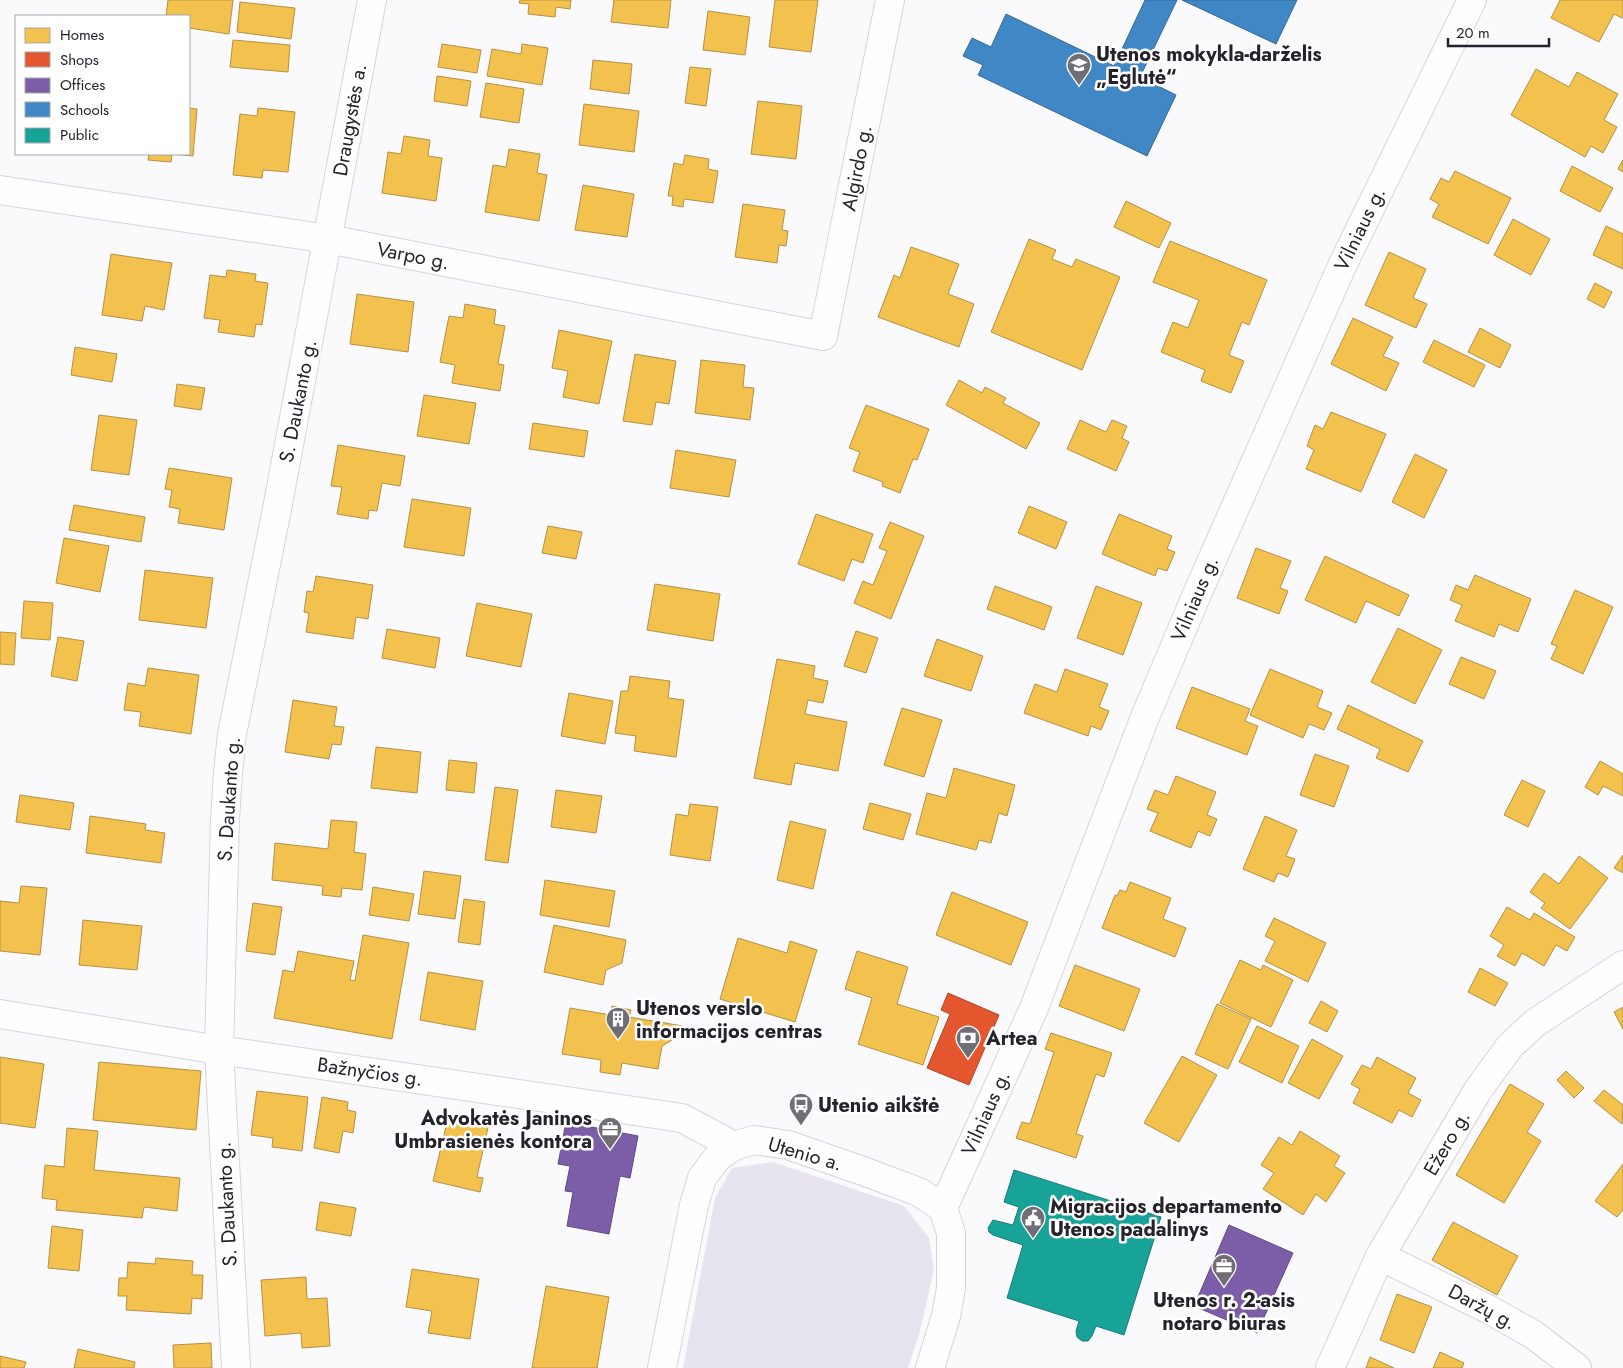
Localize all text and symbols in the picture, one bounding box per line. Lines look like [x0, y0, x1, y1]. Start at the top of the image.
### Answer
legend [15, 15, 190, 155]
scale bar [1448, 15, 1549, 47]
text: 20 m [1456, 22, 1490, 44]
text: Homes [60, 24, 104, 46]
place label: Utenos mokykla-darželis „Eglutė“ [1096, 40, 1322, 92]
text: Shops [60, 49, 99, 71]
school or university icon: Utenos mokykla-darželis „Eglutė“ [1066, 52, 1092, 86]
street label: Draugystės a. [326, 62, 374, 178]
text: Offices [60, 74, 105, 96]
text: Schools [60, 99, 109, 121]
street label: Algirdo g. [834, 123, 880, 213]
text: Public [60, 124, 99, 146]
street label: Vilniaus g. [1327, 182, 1393, 276]
street label: Varpo g. [374, 235, 452, 277]
street label: S. Daukanto g. [272, 337, 324, 465]
street label: Vilniaus g. [1164, 552, 1226, 646]
street label: S. Daukanto g. [210, 736, 248, 862]
place label: Utenos verslo informacijos centras [636, 994, 822, 1046]
building icon: Utenos verslo informacijos centras [605, 1006, 631, 1040]
place label: Artea [985, 1024, 1038, 1053]
bank icon: Artea [955, 1025, 981, 1059]
street label: Bažnyčios g. [315, 1050, 425, 1094]
street label: Vilniaus g. [954, 1066, 1018, 1160]
place label: Utenio aikštė [818, 1091, 939, 1120]
bus stop icon: Utenio aikštė [788, 1092, 814, 1126]
place label: Advokatės Janinos Umbrasienės kontora [394, 1104, 592, 1156]
street label: Ežero g. [1417, 1105, 1477, 1181]
office icon: Advokatės Janinos Umbrasienės kontora [597, 1116, 623, 1150]
street label: Utenio a. [765, 1130, 845, 1178]
street label: S. Daukanto g. [209, 1141, 245, 1267]
place label: Migracijos departamento Utenos padalinys [1050, 1192, 1282, 1244]
public building icon: Migracijos departamento Utenos padalinys [1020, 1205, 1046, 1239]
office icon: Utenos r. 2-asis notaro biuras [1211, 1253, 1237, 1287]
street label: Daržų g. [1443, 1277, 1521, 1337]
place label: Utenos r. 2-asis notaro biuras [1153, 1286, 1295, 1338]

